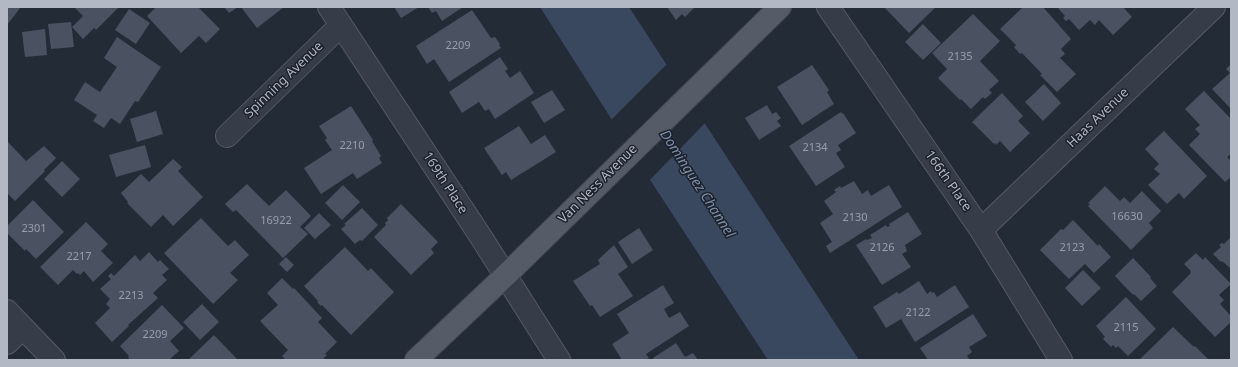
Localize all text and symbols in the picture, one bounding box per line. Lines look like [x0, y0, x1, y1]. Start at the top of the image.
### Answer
street label: Spinning Avenue [242, 39, 326, 121]
house number: 2209 [445, 39, 471, 53]
house number: 2135 [947, 50, 973, 64]
street label: Haas Avenue [1064, 85, 1132, 151]
water label: Dominguez Channel [656, 127, 738, 241]
house number: 2210 [339, 139, 365, 153]
street label: Van Ness Avenue [555, 141, 641, 227]
house number: 2134 [802, 141, 828, 155]
street label: 166th Place [921, 148, 975, 214]
street label: 169th Place [419, 149, 471, 217]
house number: 16630 [1111, 210, 1143, 224]
house number: 2130 [842, 211, 868, 225]
house number: 16922 [260, 214, 292, 228]
house number: 2301 [21, 222, 47, 236]
house number: 2126 [869, 241, 895, 255]
house number: 2123 [1059, 241, 1085, 255]
house number: 2217 [66, 250, 92, 264]
house number: 2213 [118, 289, 144, 303]
house number: 2122 [905, 306, 931, 320]
house number: 2115 [1113, 321, 1139, 335]
house number: 2209 [142, 328, 168, 342]

